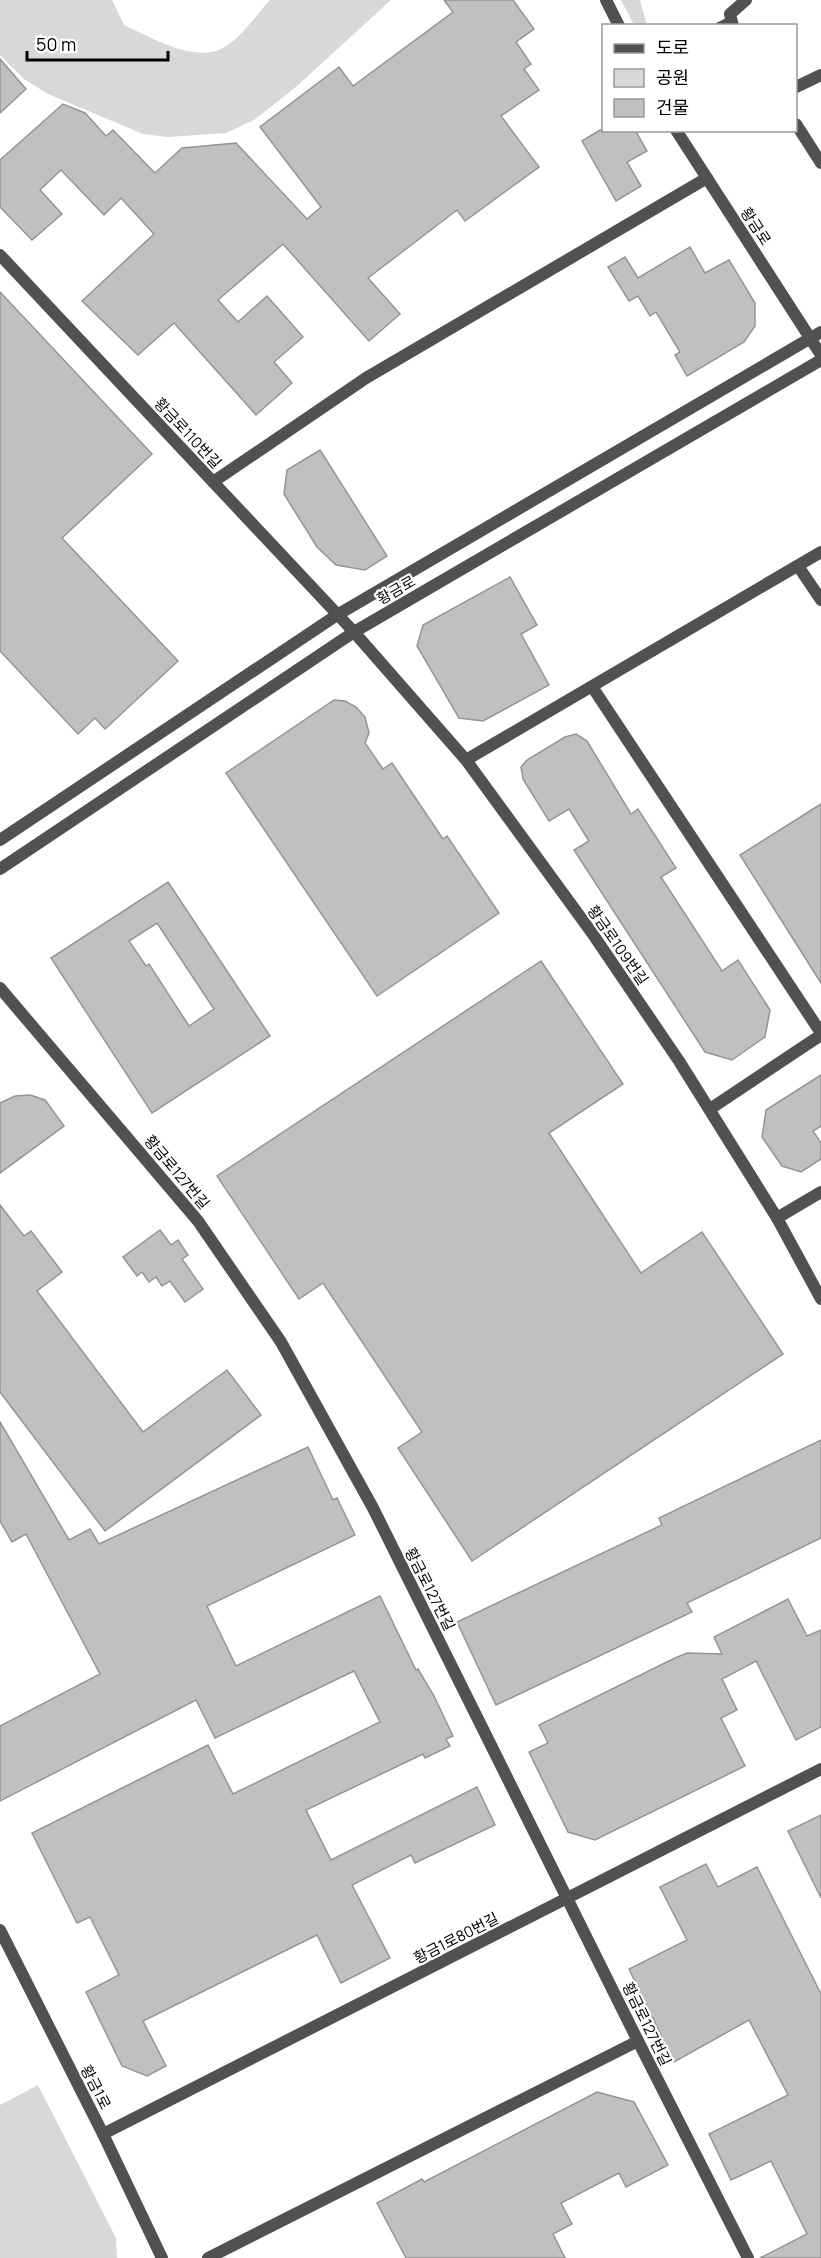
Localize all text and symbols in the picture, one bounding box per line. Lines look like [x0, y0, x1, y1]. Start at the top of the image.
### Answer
scale bar [27, 24, 168, 62]
legend [602, 24, 797, 132]
text: 50 m [36, 32, 76, 56]
text: 도로 [656, 35, 689, 59]
text: 공원 [656, 65, 689, 89]
text: 건물 [656, 95, 689, 119]
street label: 황금로 [736, 203, 776, 249]
street label: 황금로110번길 [150, 393, 226, 473]
street label: 황금로 [373, 571, 419, 609]
street label: 황금로109번길 [583, 901, 653, 989]
street label: 황금로127번길 [140, 1130, 214, 1214]
street label: 황금로127번길 [400, 1544, 460, 1634]
street label: 황금1로80번길 [410, 1908, 502, 1968]
street label: 황금로127번길 [618, 1979, 676, 2069]
street label: 황금1로 [76, 2061, 116, 2113]

